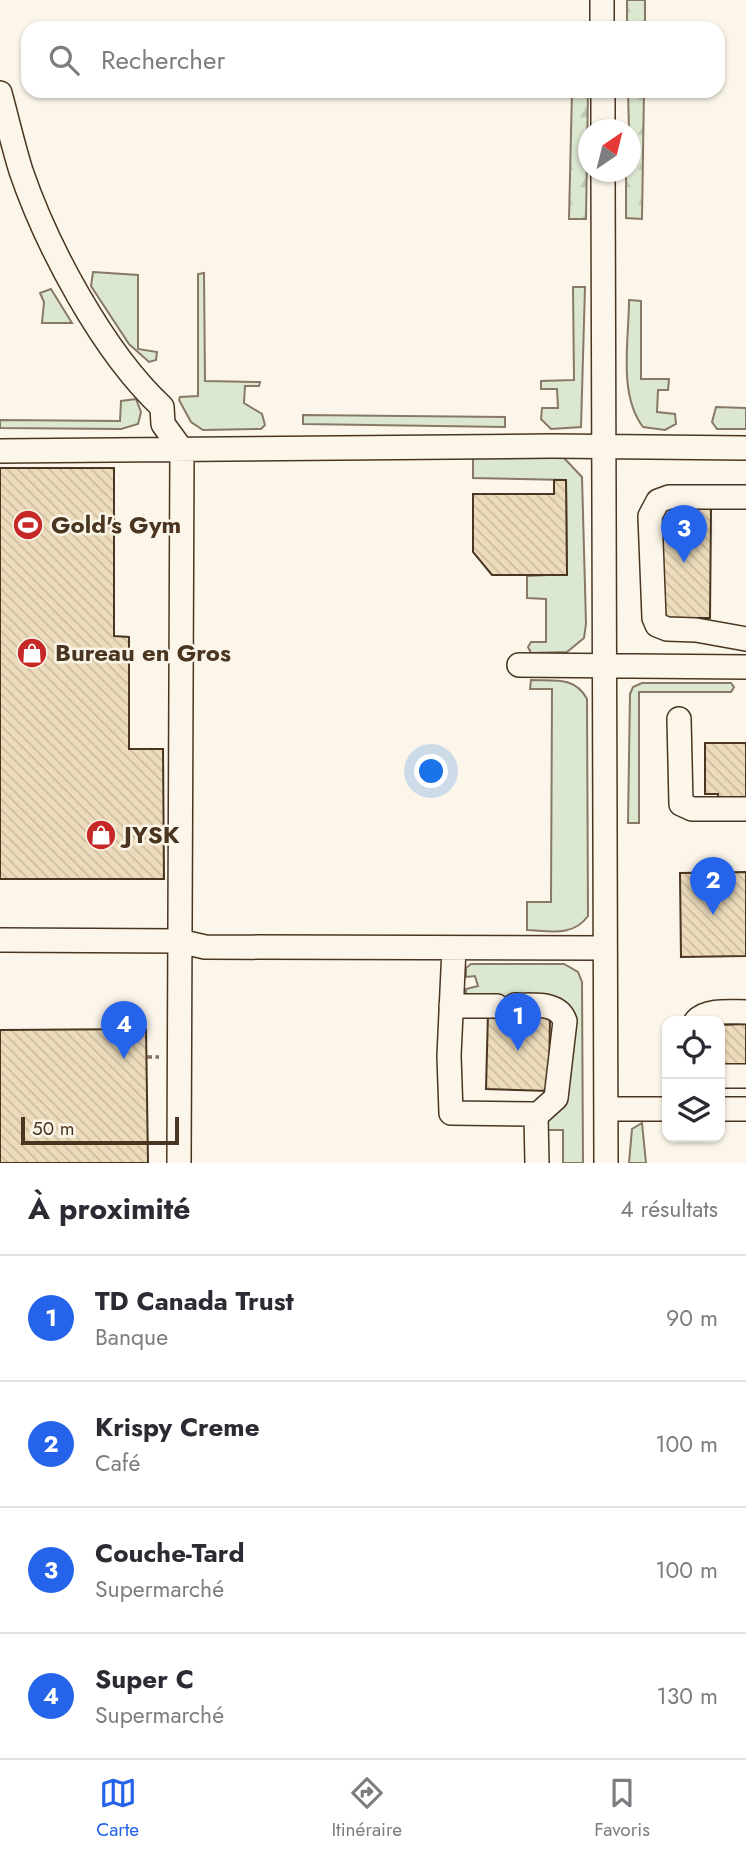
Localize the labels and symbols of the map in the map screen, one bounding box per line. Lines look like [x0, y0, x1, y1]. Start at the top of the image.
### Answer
north arrow [578, 119, 641, 182]
pin: 3 [661, 505, 707, 563]
place label: Gold's Gym [51, 507, 181, 542]
sports icon: Gold's Gym [11, 508, 45, 542]
place label: Bureau en Gros [55, 635, 231, 670]
shop icon: Bureau en Gros [15, 636, 49, 670]
your location [414, 754, 448, 788]
place label: JYSK [120, 817, 180, 852]
shop icon: JYSK [84, 818, 118, 852]
pin: 2 [690, 857, 736, 915]
pin: 1 [495, 993, 541, 1051]
pin: 4 [101, 1001, 147, 1059]
scale bar [21, 1114, 178, 1146]

